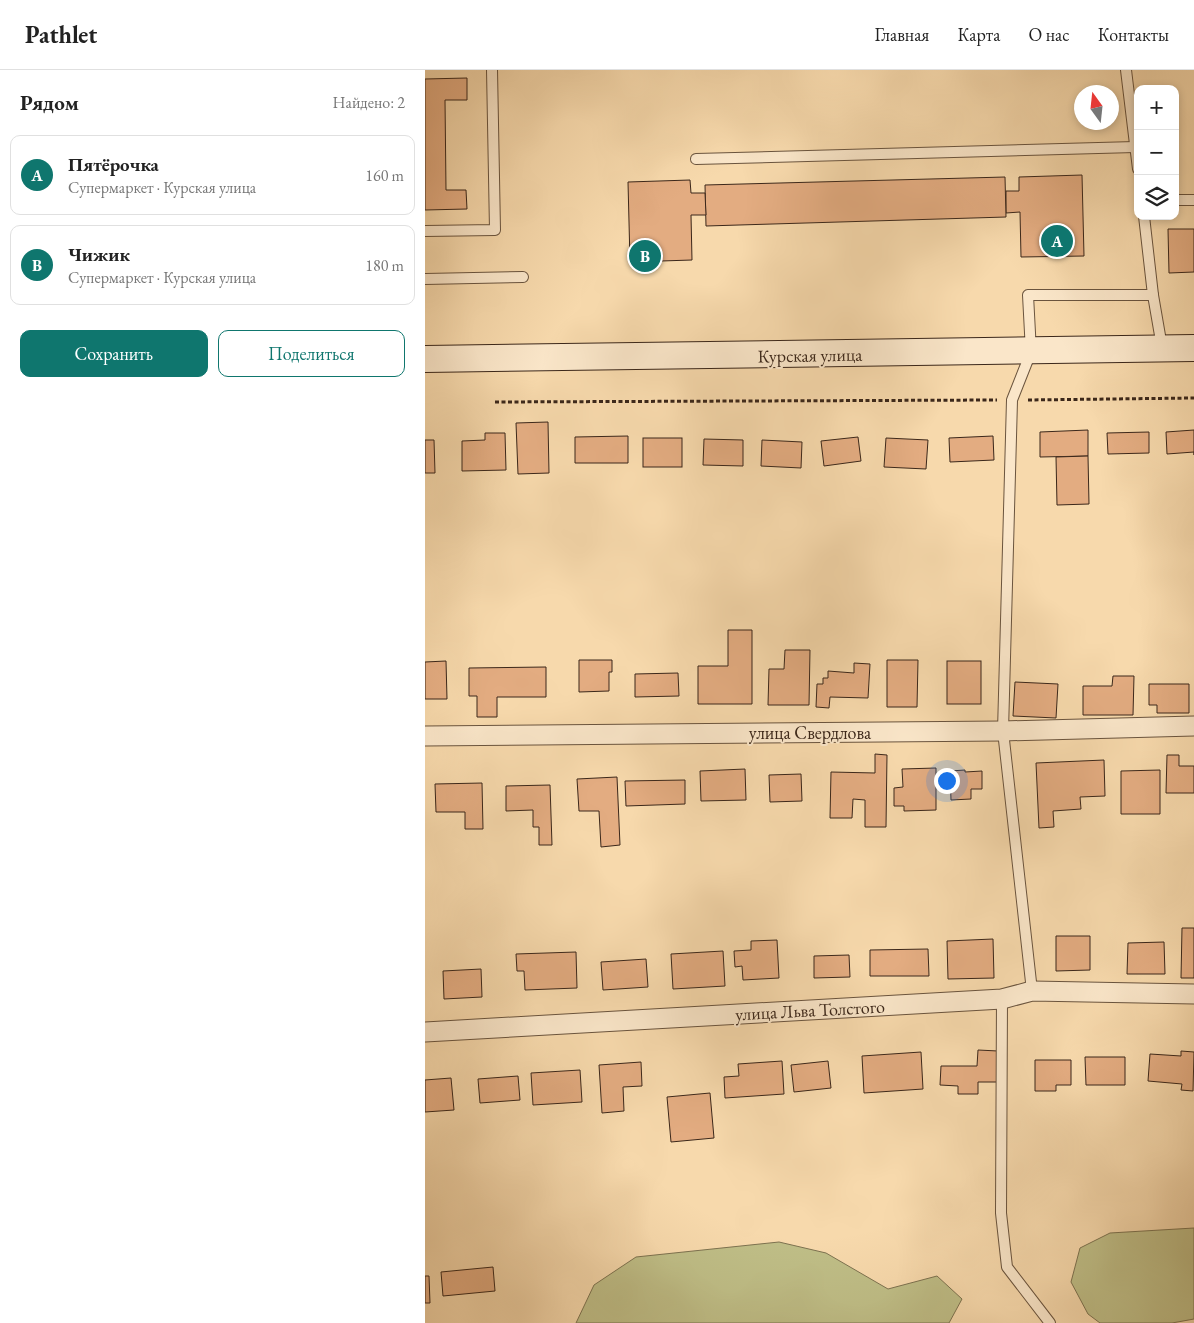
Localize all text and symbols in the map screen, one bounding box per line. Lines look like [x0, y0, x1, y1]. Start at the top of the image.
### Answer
text: Pathlet [25, 19, 97, 50]
text: Главная [875, 23, 929, 46]
text: Карта [957, 23, 1000, 46]
text: О нас [1028, 23, 1070, 46]
text: Контакты [1098, 23, 1169, 46]
north arrow [1074, 85, 1119, 130]
map controls [1134, 85, 1179, 220]
button: + [1134, 85, 1179, 130]
text: Рядом [20, 89, 79, 116]
text: Найдено: 2 [333, 92, 405, 113]
button: − [1134, 130, 1179, 175]
text: Пятёрочка [68, 152, 159, 177]
text: A [31, 165, 43, 186]
text: 160 m [365, 165, 404, 186]
button: layers [1134, 175, 1179, 220]
text: Супермаркет · Курская улица [68, 177, 256, 198]
pin: A [1041, 222, 1073, 260]
pin: B [629, 237, 661, 275]
text: Чижик [68, 242, 130, 267]
text: B [32, 255, 42, 276]
text: 180 m [365, 255, 404, 276]
text: Супермаркет · Курская улица [68, 267, 256, 288]
button: Сохранить [20, 330, 208, 377]
button: Поделиться [218, 330, 405, 377]
street label: Курская улица [757, 343, 863, 367]
street label: улица Свердлова [749, 721, 872, 744]
your location [934, 768, 960, 794]
street label: улица Льва Толстого [734, 995, 886, 1025]

